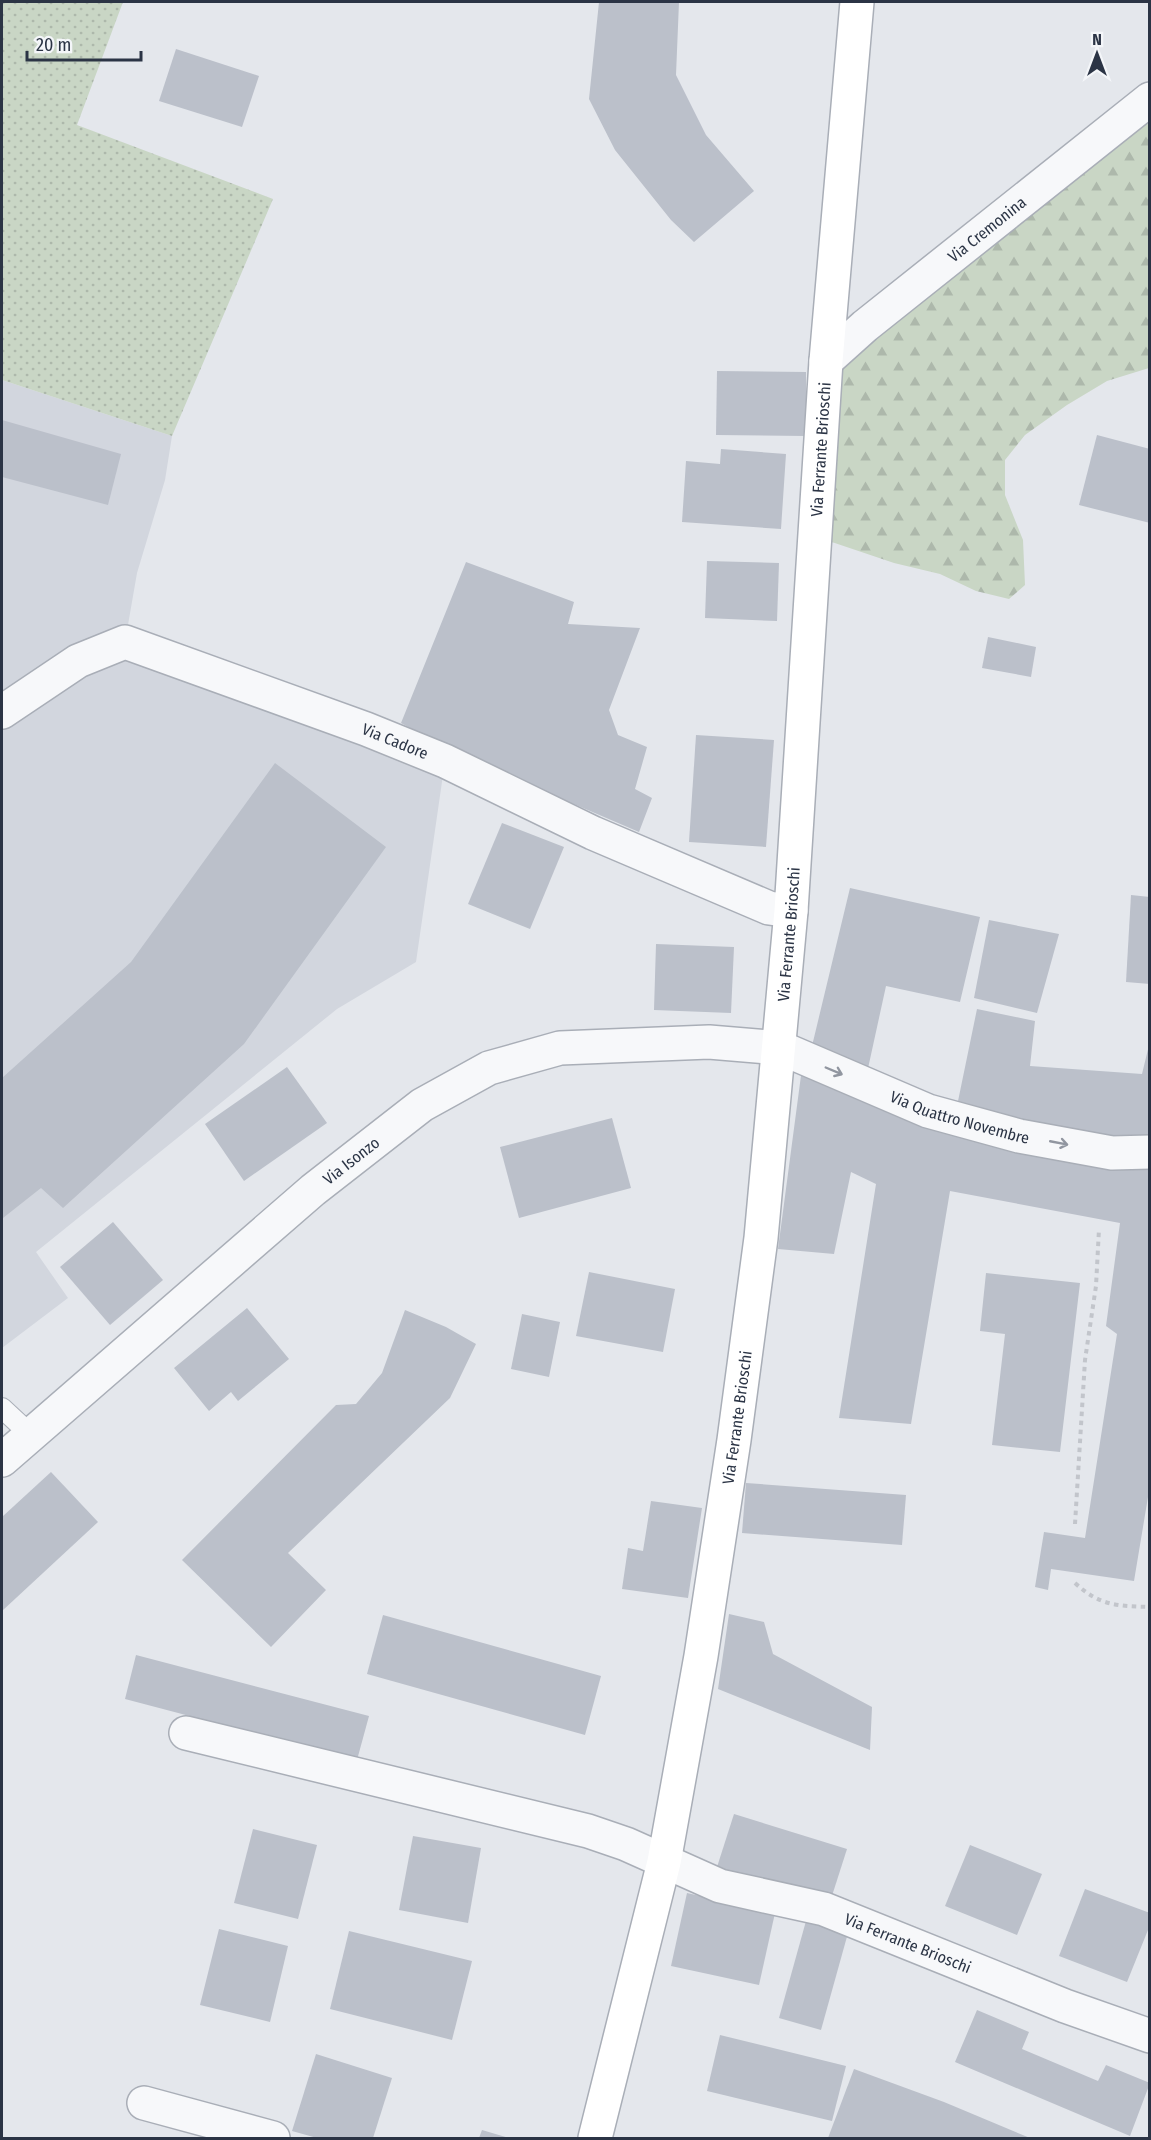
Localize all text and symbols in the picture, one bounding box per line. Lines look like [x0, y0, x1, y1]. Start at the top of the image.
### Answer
scale bar [27, 24, 141, 62]
north arrow [1067, 24, 1127, 84]
text: N [1092, 30, 1102, 49]
text: 20 m [36, 34, 71, 56]
street label: Via Cremonina [944, 193, 1030, 266]
street label: Via Ferrante Brioschi [807, 382, 835, 517]
street label: Via Cadore [359, 719, 431, 763]
street label: Via Ferrante Brioschi [774, 867, 804, 1002]
one-way arrow [825, 1066, 843, 1077]
street label: Via Quattro Novembre [887, 1087, 1031, 1148]
street label: Via Isonzo [319, 1133, 383, 1189]
one-way arrow [1049, 1138, 1068, 1149]
street label: Via Ferrante Brioschi [718, 1349, 756, 1486]
street label: Via Ferrante Brioschi [842, 1909, 974, 1977]

